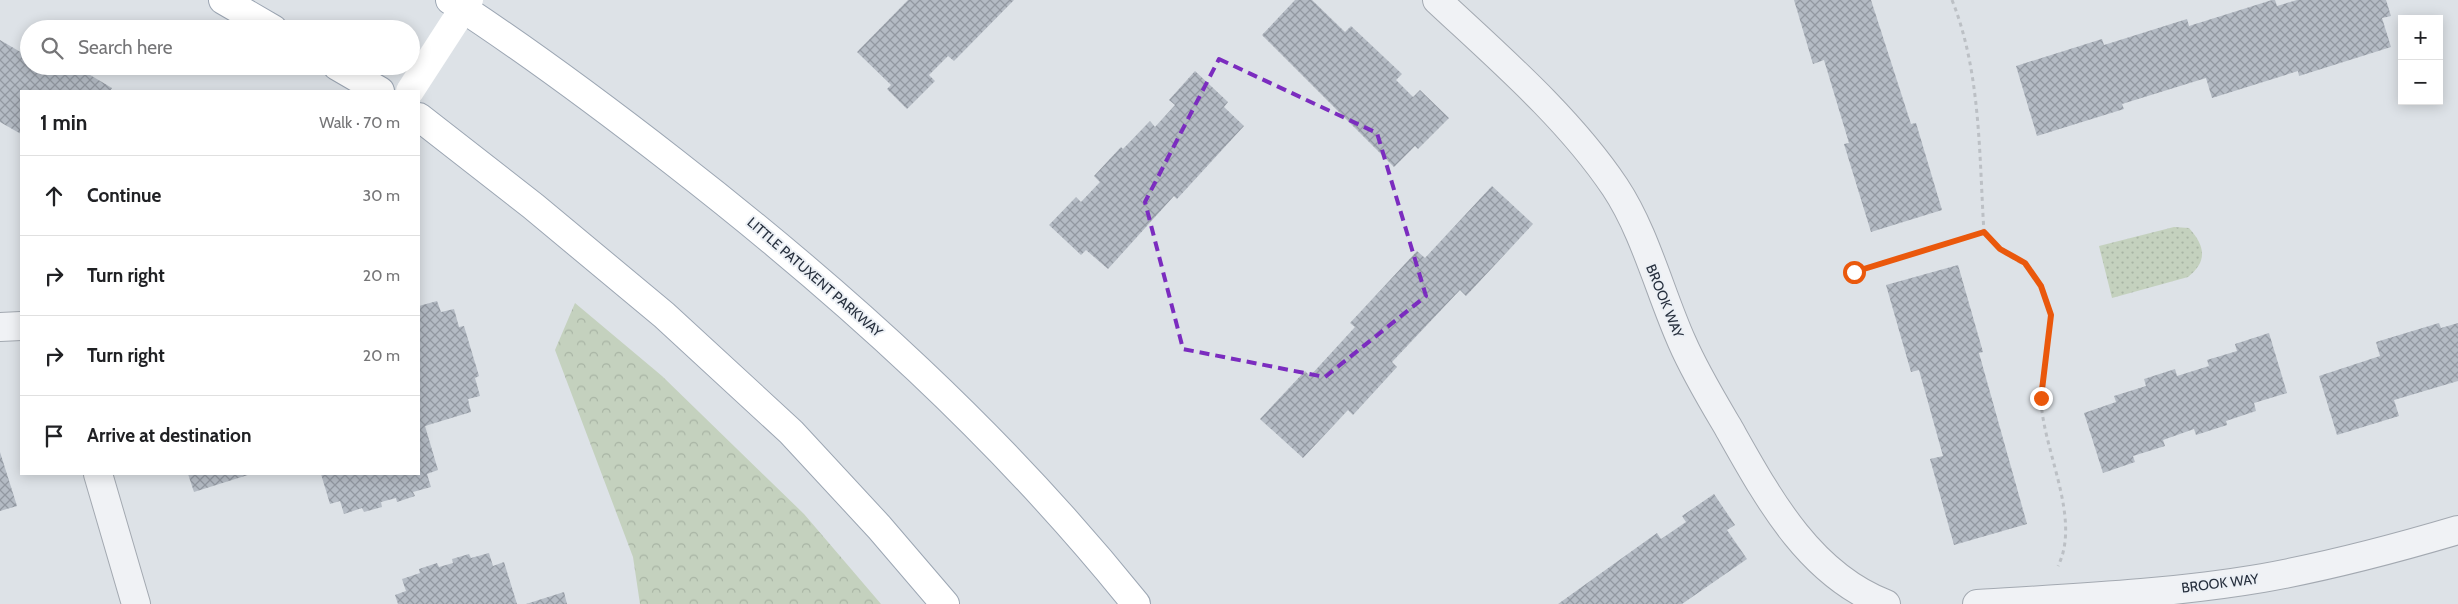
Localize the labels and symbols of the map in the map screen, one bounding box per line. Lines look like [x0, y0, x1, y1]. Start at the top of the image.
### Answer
street label: LITTLE PATUXENT PARKWAY [744, 213, 887, 341]
route start [1843, 261, 1866, 284]
street label: BROOK WAY [1642, 262, 1688, 341]
route end [2030, 387, 2053, 410]
street label: BROOK WAY [2180, 569, 2261, 597]

